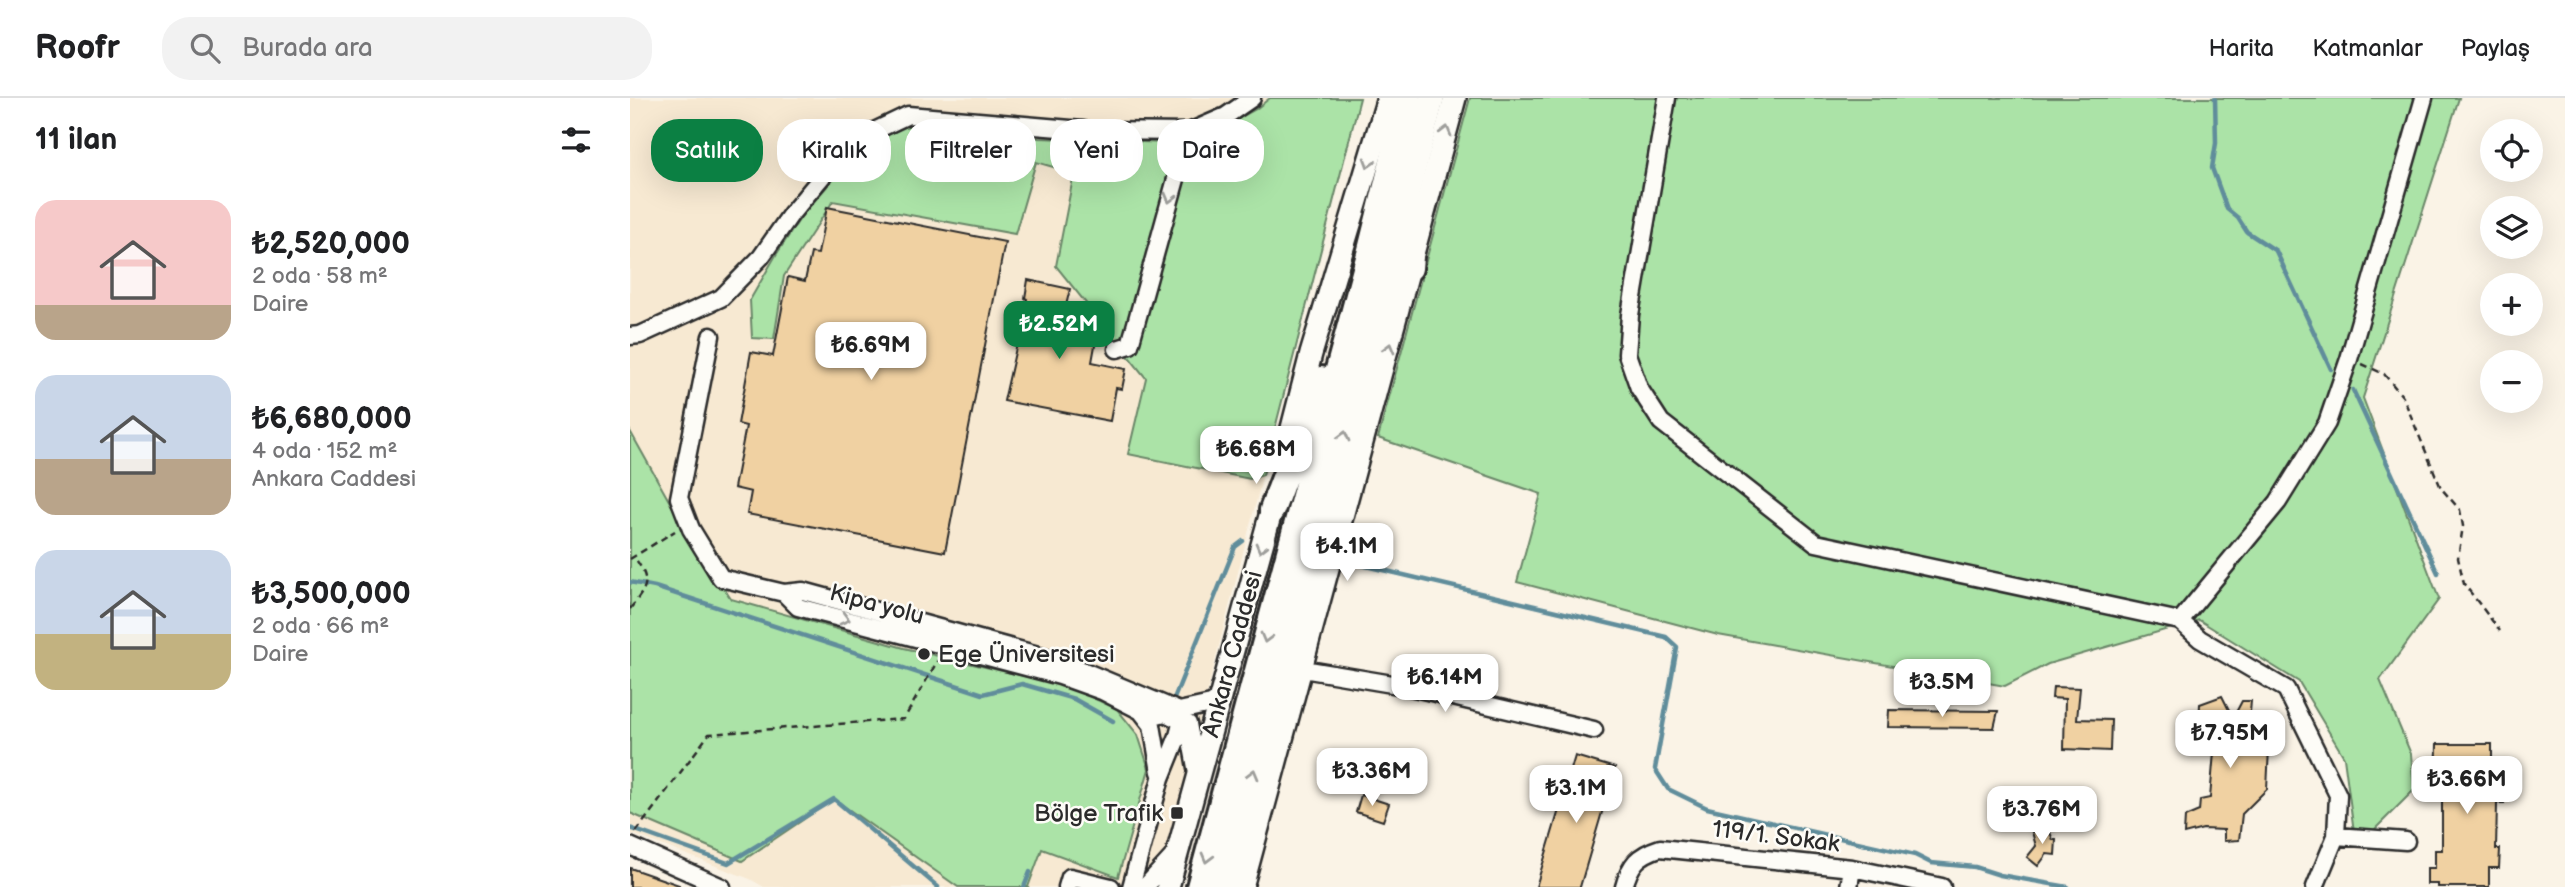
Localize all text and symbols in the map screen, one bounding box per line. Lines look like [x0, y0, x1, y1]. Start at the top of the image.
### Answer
search box [162, 17, 652, 80]
text: Roofr [35, 28, 120, 68]
icon: search [186, 29, 224, 67]
text: Burada ara [242, 33, 373, 64]
text: Harita [2208, 34, 2274, 63]
text: Katmanlar [2312, 34, 2423, 63]
text: Paylaş [2461, 34, 2530, 63]
chip: Satılık [651, 119, 763, 182]
chip: Kiralık [777, 119, 891, 182]
chip: Filtreler [905, 119, 1036, 182]
chip: Yeni [1050, 119, 1143, 182]
chip: Daire [1157, 119, 1264, 182]
map controls [2480, 119, 2543, 413]
button: locate [2480, 119, 2543, 182]
icon: filters [557, 121, 595, 159]
text: 11 ilan [35, 122, 117, 158]
one-way arrow [1438, 126, 1453, 138]
one-way arrow [1362, 157, 1377, 169]
one-way arrow [1164, 192, 1178, 204]
button: layers [2480, 196, 2543, 259]
text: ₺2,520,000 [252, 226, 410, 262]
icon: home [91, 228, 175, 312]
text: 2 oda · 58 m² [252, 262, 388, 290]
button: + [2480, 273, 2543, 336]
text: Daire [252, 290, 308, 318]
pin: ₺2.52M [1002, 302, 1116, 361]
text: ₺2.52M [1020, 310, 1098, 338]
pin: ₺6.69M [814, 322, 928, 382]
text: ₺6.69M [831, 331, 911, 359]
one-way arrow [1380, 342, 1395, 354]
button: − [2480, 350, 2543, 413]
text: ₺6,680,000 [252, 401, 412, 437]
icon: home [91, 403, 175, 487]
pin: ₺6.68M [1199, 426, 1313, 486]
one-way arrow [1336, 430, 1350, 442]
text: ₺6.68M [1216, 435, 1296, 463]
text: 4 oda · 152 m² [252, 437, 397, 465]
text: Ankara Caddesi [252, 465, 416, 493]
pin: ₺4.1M [1298, 524, 1396, 583]
text: ₺4.1M [1316, 532, 1378, 560]
one-way arrow [1255, 541, 1270, 553]
street label: Ankara Caddesi [1196, 568, 1269, 741]
text: ₺3,500,000 [252, 576, 411, 612]
icon: home [91, 578, 175, 662]
street label: Kipa yolu [826, 578, 927, 631]
one-way arrow [839, 611, 851, 625]
text: 2 oda · 66 m² [252, 612, 389, 640]
one-way arrow [1260, 632, 1275, 644]
text: Daire [252, 640, 308, 668]
place label: Ege Üniversitesi [938, 640, 1115, 669]
marker: Ege Üniversitesi [916, 646, 932, 662]
pin: ₺6.14M [1388, 654, 1502, 714]
pin: ₺3.5M [1893, 660, 1991, 719]
text: ₺6.14M [1407, 663, 1483, 691]
text: ₺3.5M [1910, 668, 1974, 696]
pin: ₺7.95M [2173, 710, 2287, 770]
text: ₺7.95M [2191, 719, 2269, 747]
pin: ₺3.36M [1315, 748, 1429, 808]
pin: ₺3.66M [2410, 756, 2524, 816]
text: ₺3.36M [1333, 757, 1411, 785]
text: ₺3.66M [2427, 765, 2507, 793]
pin: ₺3.1M [1527, 766, 1625, 825]
one-way arrow [1245, 768, 1259, 780]
text: ₺3.1M [1545, 774, 1607, 802]
pin: ₺3.76M [1985, 786, 2099, 846]
text: ₺3.76M [2003, 795, 2081, 823]
place label: Bölge Trafik [1034, 799, 1163, 828]
marker: Bölge Trafik [1169, 805, 1185, 821]
street label: 119/1. Sokak [1711, 814, 1842, 859]
one-way arrow [1201, 851, 1216, 863]

